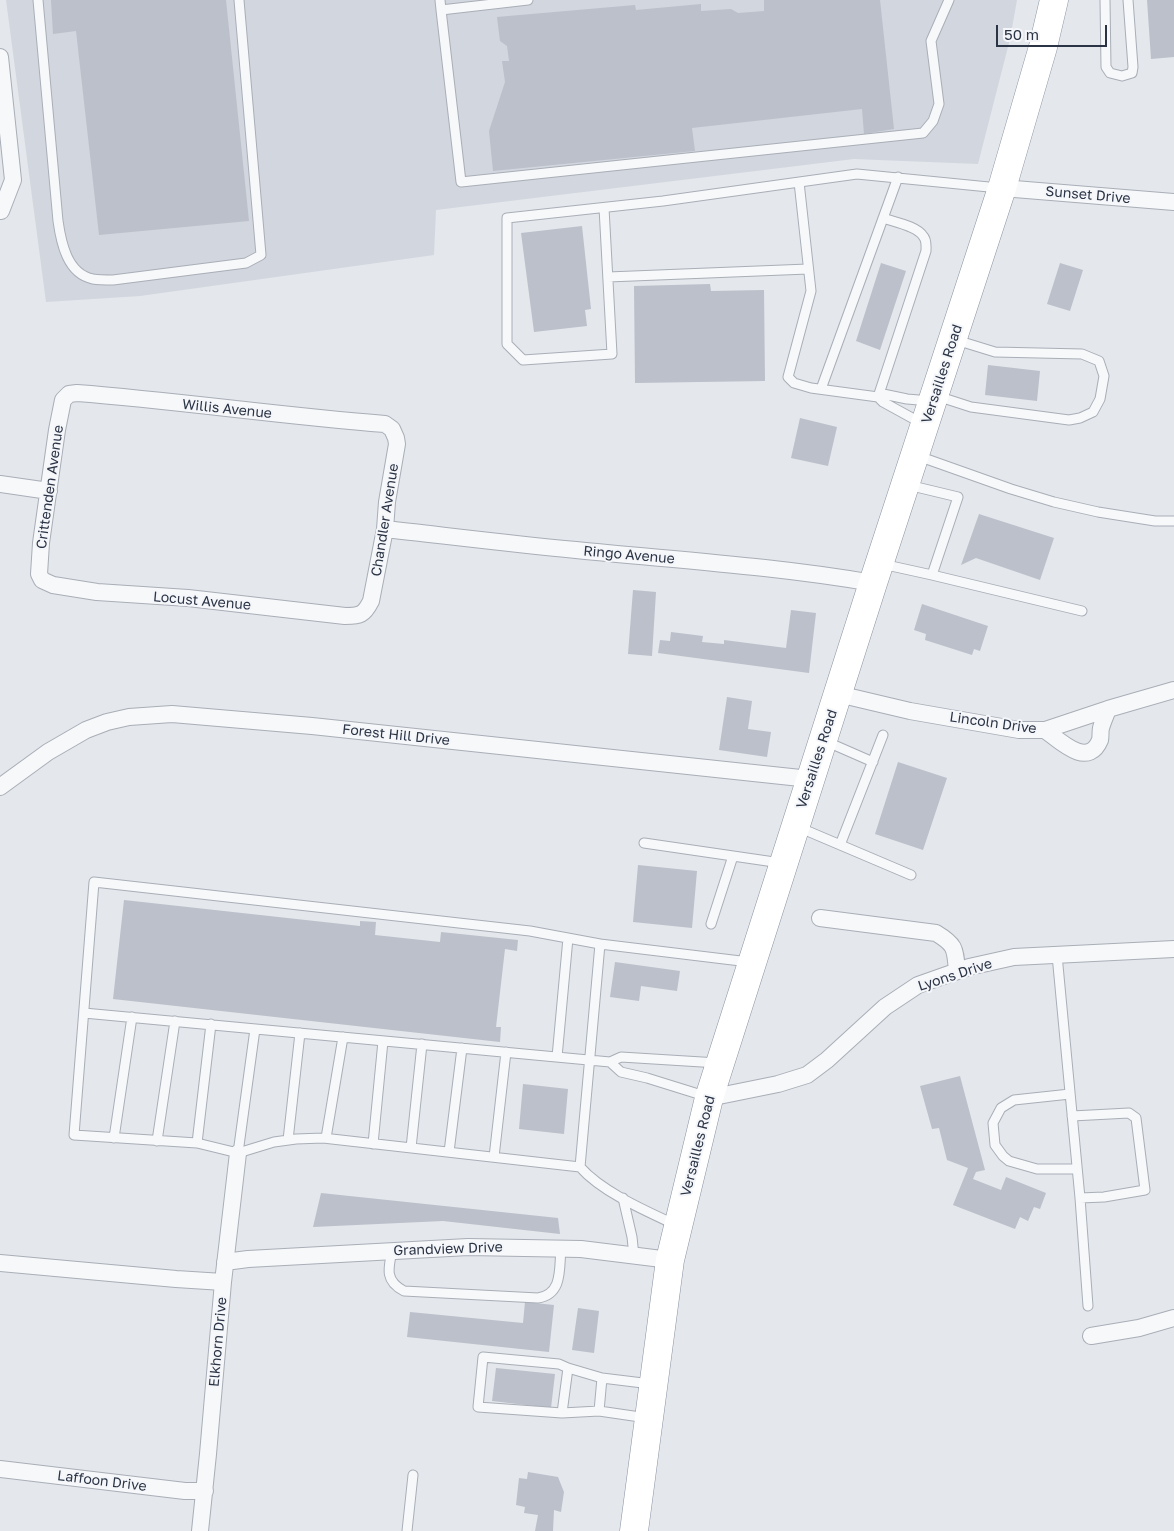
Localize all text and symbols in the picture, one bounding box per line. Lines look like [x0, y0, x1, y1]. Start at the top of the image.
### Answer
scale bar [999, 15, 1110, 47]
text: 50 m [1004, 25, 1039, 43]
street label: Sunset Drive [1045, 183, 1131, 207]
street label: Versailles Road [918, 322, 966, 426]
street label: Willis Avenue [181, 396, 273, 422]
street label: Crittenden Avenue [33, 424, 67, 550]
street label: Chandler Avenue [368, 462, 402, 578]
street label: Ringo Avenue [583, 543, 675, 567]
street label: Locust Avenue [152, 588, 252, 614]
street label: Versailles Road [793, 707, 841, 811]
street label: Lincoln Drive [948, 709, 1038, 737]
street label: Forest Hill Drive [341, 721, 451, 749]
street label: Lyons Drive [916, 955, 994, 995]
street label: Versailles Road [677, 1094, 719, 1198]
street label: Grandview Drive [393, 1239, 503, 1259]
street label: Elkhorn Drive [206, 1296, 230, 1388]
street label: Laffoon Drive [56, 1467, 148, 1495]

